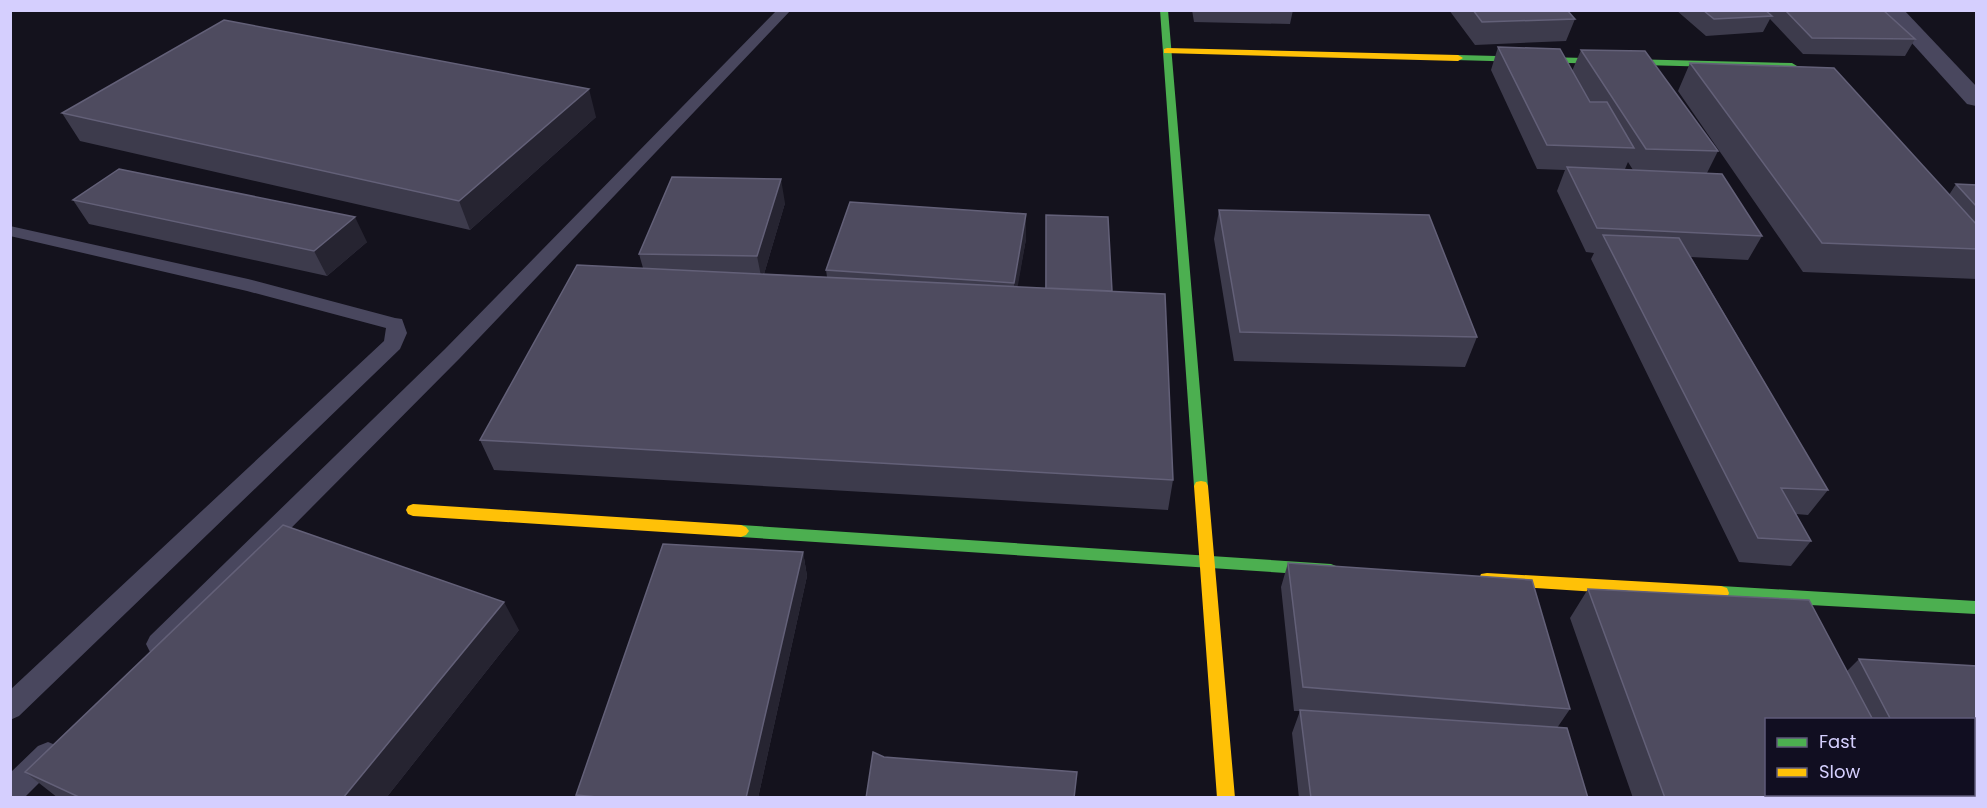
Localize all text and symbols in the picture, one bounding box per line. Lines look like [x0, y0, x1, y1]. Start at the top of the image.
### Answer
legend [1765, 718, 1975, 796]
text: Fast [1819, 729, 1856, 754]
text: Slow [1819, 759, 1861, 784]

